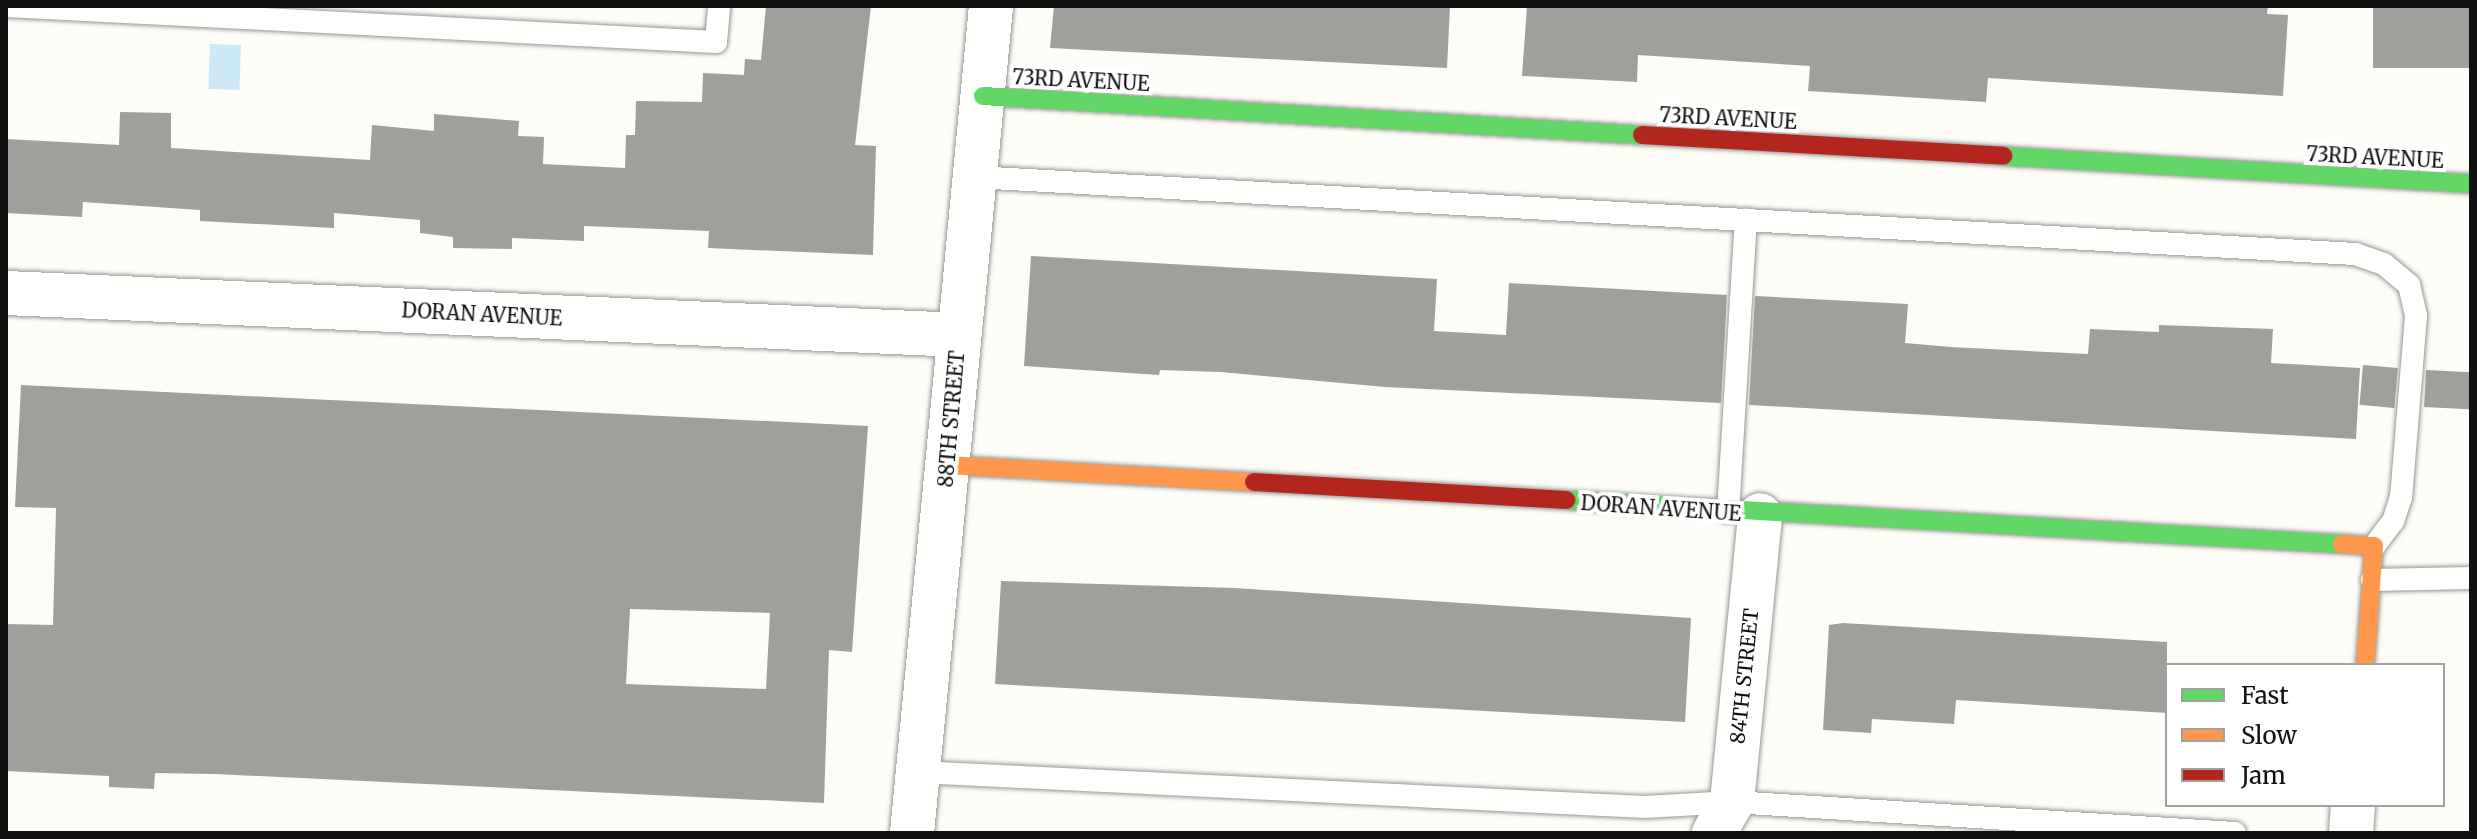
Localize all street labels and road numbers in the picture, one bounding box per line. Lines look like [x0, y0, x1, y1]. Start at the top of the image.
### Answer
street label: 73RD AVENUE [1012, 64, 1150, 96]
street label: 73RD AVENUE [1659, 102, 1797, 134]
street label: 73RD AVENUE [2306, 141, 2444, 173]
street label: DORAN AVENUE [401, 298, 563, 330]
street label: 88TH STREET [933, 350, 969, 488]
street label: DORAN AVENUE [1580, 490, 1742, 526]
street label: 84TH STREET [1725, 607, 1763, 745]

